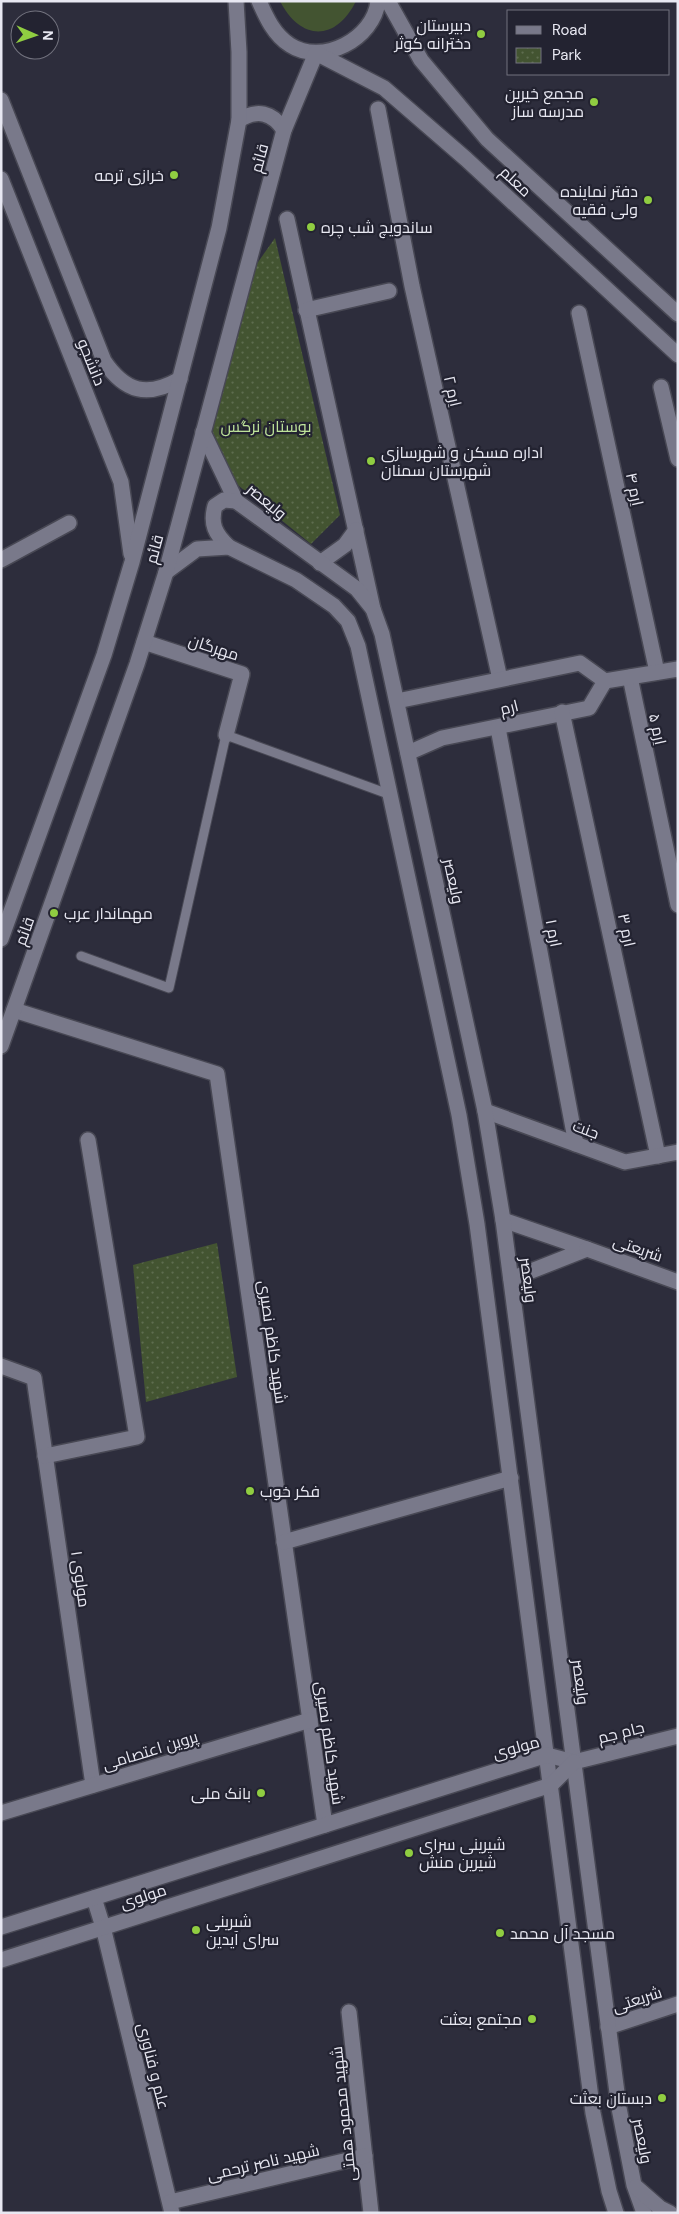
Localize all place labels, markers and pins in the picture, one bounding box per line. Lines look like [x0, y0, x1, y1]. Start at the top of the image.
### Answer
place label: دبیرستان دخترانه کوثر [393, 15, 471, 54]
marker: دبیرستان دخترانه کوثر [475, 28, 487, 40]
place label: مجمع خیرین مدرسه ساز [505, 83, 584, 122]
marker: مجمع خیرین مدرسه ساز [588, 96, 600, 108]
place label: خرازی ترمه [95, 165, 164, 186]
marker: خرازی ترمه [168, 169, 180, 181]
place label: دفتر نماینده ولی فقیه [560, 181, 638, 220]
marker: دفتر نماینده ولی فقیه [642, 194, 654, 206]
place label: ساندویچ شب چره [321, 217, 433, 239]
marker: ساندویچ شب چره [305, 221, 317, 233]
place label: اداره مسکن و شهرسازی شهرستان سمنان [381, 442, 543, 481]
marker: اداره مسکن و شهرسازی شهرستان سمنان [365, 455, 377, 467]
place label: مهماندار عرب [64, 903, 153, 924]
marker: مهماندار عرب [48, 907, 60, 919]
place label: فکر خوب [260, 1481, 320, 1502]
marker: فکر خوب [244, 1485, 256, 1497]
place label: بانک ملی [191, 1783, 251, 1804]
marker: بانک ملی [255, 1787, 267, 1799]
place label: شیرینی سرای شیرین منش [419, 1834, 506, 1873]
marker: شیرینی سرای شیرین منش [403, 1847, 415, 1859]
place label: شیرینی سرای آیدین [206, 1911, 279, 1950]
place label: مسجد آل محمد [510, 1923, 615, 1944]
marker: شیرینی سرای آیدین [190, 1924, 202, 1936]
marker: مسجد آل محمد [494, 1927, 506, 1939]
place label: مجتمع بعثت [440, 2009, 522, 2031]
marker: مجتمع بعثت [526, 2013, 538, 2025]
place label: دبستان بعثت [570, 2088, 652, 2109]
marker: دبستان بعثت [656, 2092, 668, 2104]

